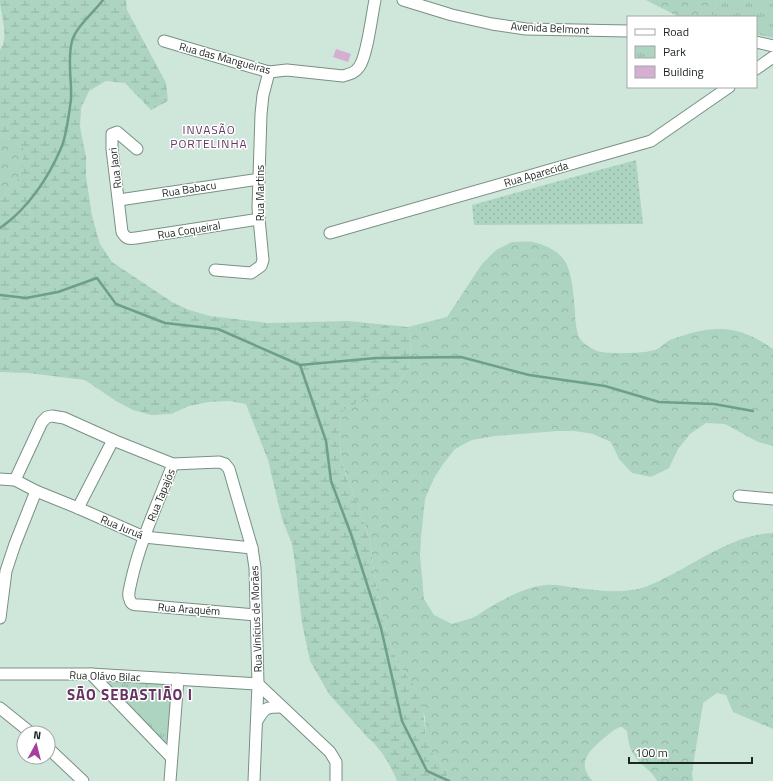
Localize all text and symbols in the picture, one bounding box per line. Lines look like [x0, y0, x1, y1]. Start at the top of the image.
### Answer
legend [627, 16, 757, 88]
street label: Avenida Belmont [510, 18, 590, 38]
text: Road [663, 22, 689, 41]
street label: Rua das Mangueiras [178, 38, 272, 78]
text: Park [663, 42, 686, 61]
text: Building [663, 62, 704, 81]
district label: INVASÃO PORTELINHA [170, 120, 248, 153]
street label: Rua Jaori [105, 147, 125, 189]
street label: Rua Aparecida [502, 157, 570, 191]
street label: Rua Martins [252, 165, 268, 221]
street label: Rua Babacu [161, 177, 217, 201]
street label: Rua Coqueiral [156, 217, 222, 243]
street label: Rua Tapajós [143, 466, 179, 524]
street label: Rua Juruá [98, 511, 146, 543]
street label: Rua Vinícius de Morães [246, 565, 266, 673]
street label: Rua Araquém [157, 599, 221, 619]
street label: Rua Olávo Bilac [69, 667, 141, 685]
district label: SÃO SEBASTIÃO I [67, 683, 193, 706]
north arrow [16, 725, 56, 765]
text: N [32, 727, 42, 743]
scale bar [629, 739, 752, 765]
text: 100 m [635, 743, 668, 762]

